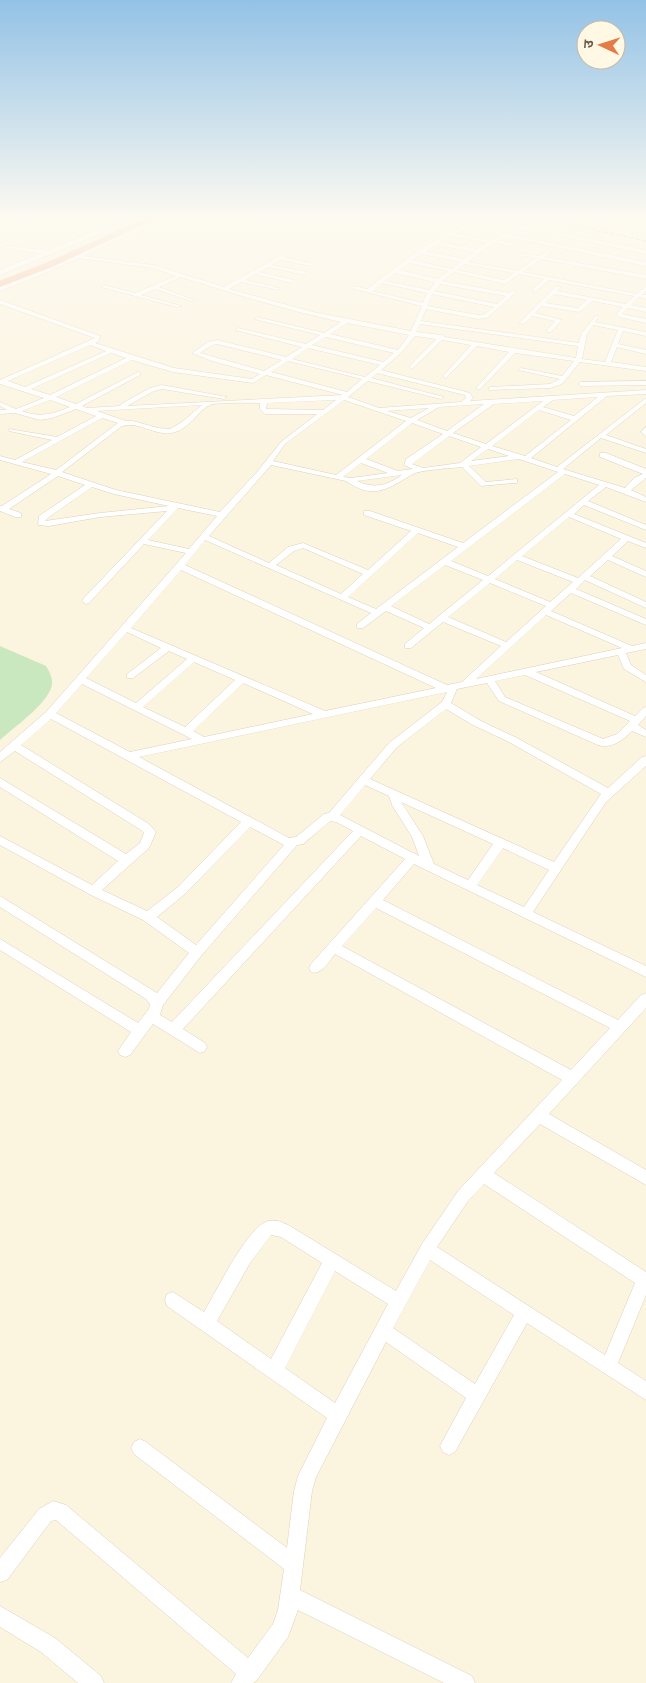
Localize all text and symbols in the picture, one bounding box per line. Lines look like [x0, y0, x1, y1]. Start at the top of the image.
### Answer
north arrow [576, 20, 626, 70]
text: उ [579, 39, 597, 49]

